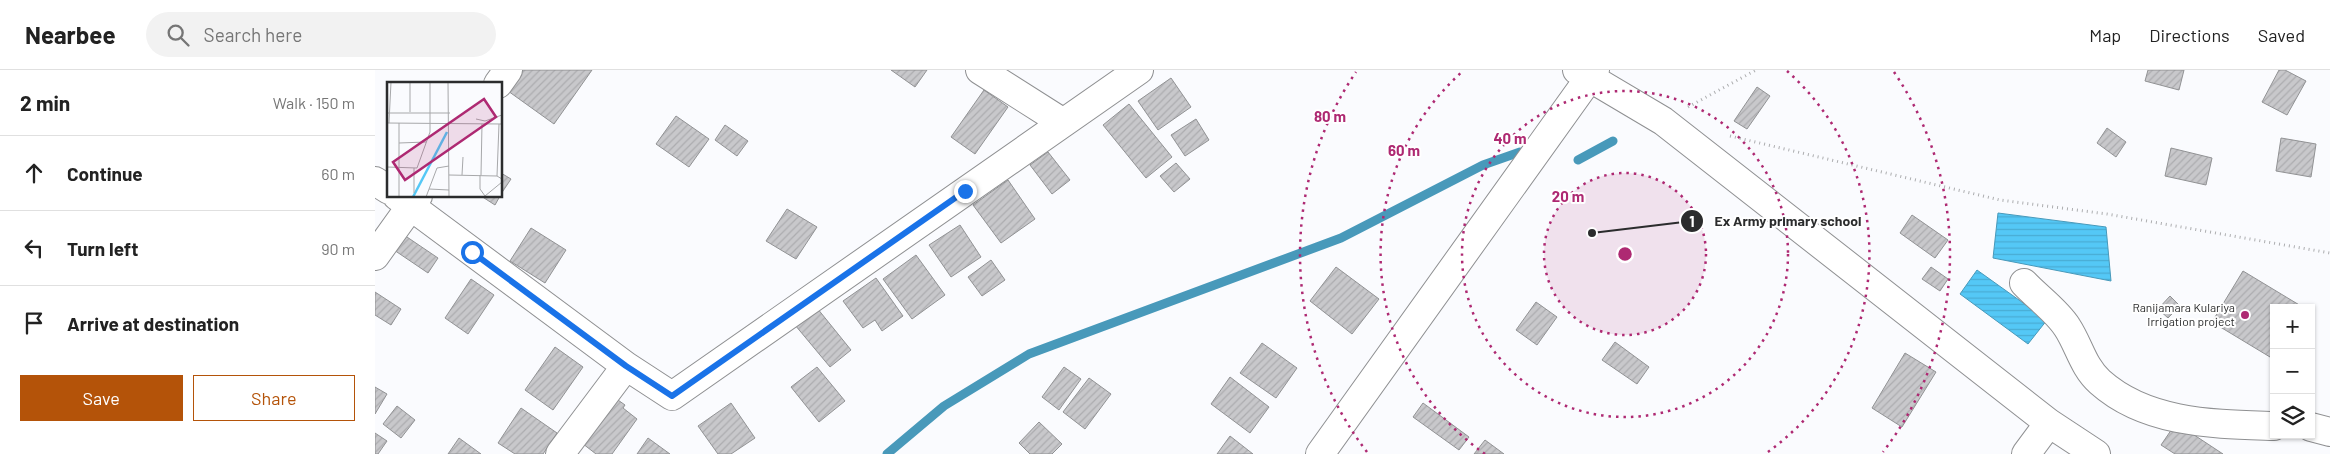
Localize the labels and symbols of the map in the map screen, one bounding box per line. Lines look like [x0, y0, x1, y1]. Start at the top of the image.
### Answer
inset map [387, 82, 503, 198]
text: 80 m [1314, 107, 1346, 125]
text: 40 m [1493, 129, 1527, 147]
text: 60 m [1388, 141, 1420, 159]
route end [954, 180, 977, 203]
text: 20 m [1552, 187, 1584, 205]
callout: Ex Army primary school [1679, 207, 1871, 236]
text: 1 [1689, 212, 1695, 230]
text: Ex Army primary school [1714, 212, 1862, 229]
route start [461, 241, 484, 264]
centre of rings [1616, 245, 1634, 263]
place label: Ranijamara Kulariya Irrigation project [2132, 300, 2235, 328]
marker: Ranijamara Kulariya Irrigation project [2239, 309, 2251, 321]

